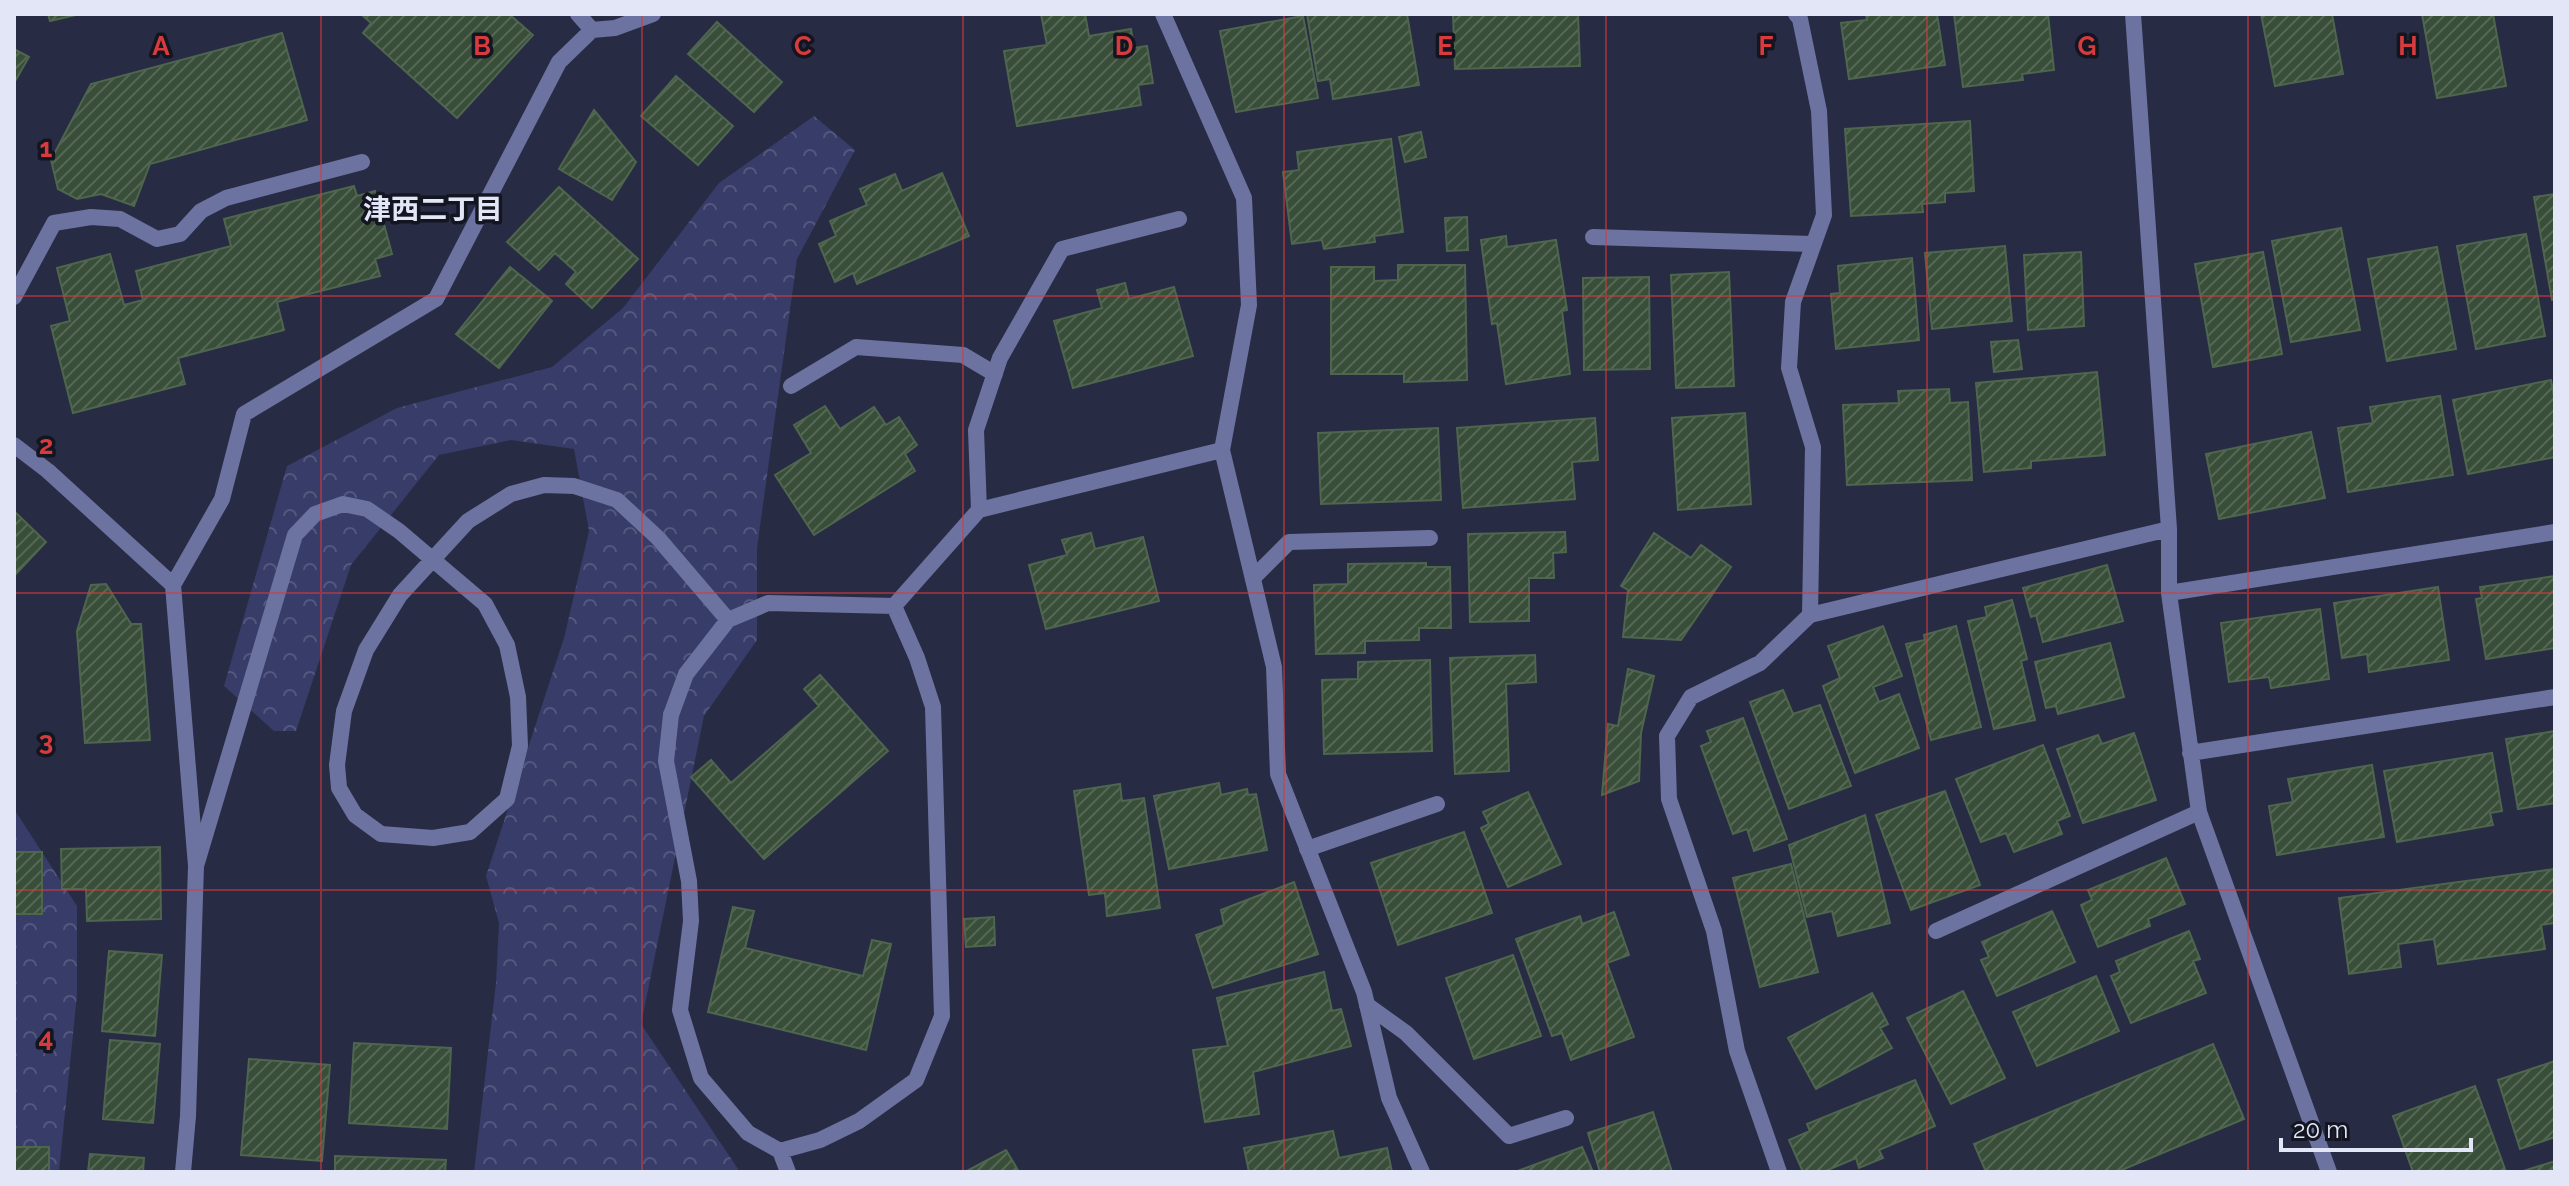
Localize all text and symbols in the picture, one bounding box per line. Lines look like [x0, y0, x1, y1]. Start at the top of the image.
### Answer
text: A [152, 31, 170, 61]
text: B [473, 31, 491, 61]
text: C [794, 31, 812, 61]
text: D [1115, 31, 1133, 61]
text: E [1437, 31, 1453, 61]
text: F [1759, 31, 1774, 61]
text: G [2078, 31, 2096, 61]
text: H [2398, 31, 2418, 61]
text: 1 [40, 133, 53, 163]
district label: 津西二丁目 [363, 193, 503, 226]
text: 2 [39, 430, 53, 460]
text: 3 [39, 726, 53, 756]
text: 4 [39, 1023, 53, 1053]
scale bar [2281, 1102, 2471, 1152]
text: 20 m [2293, 1115, 2348, 1144]

